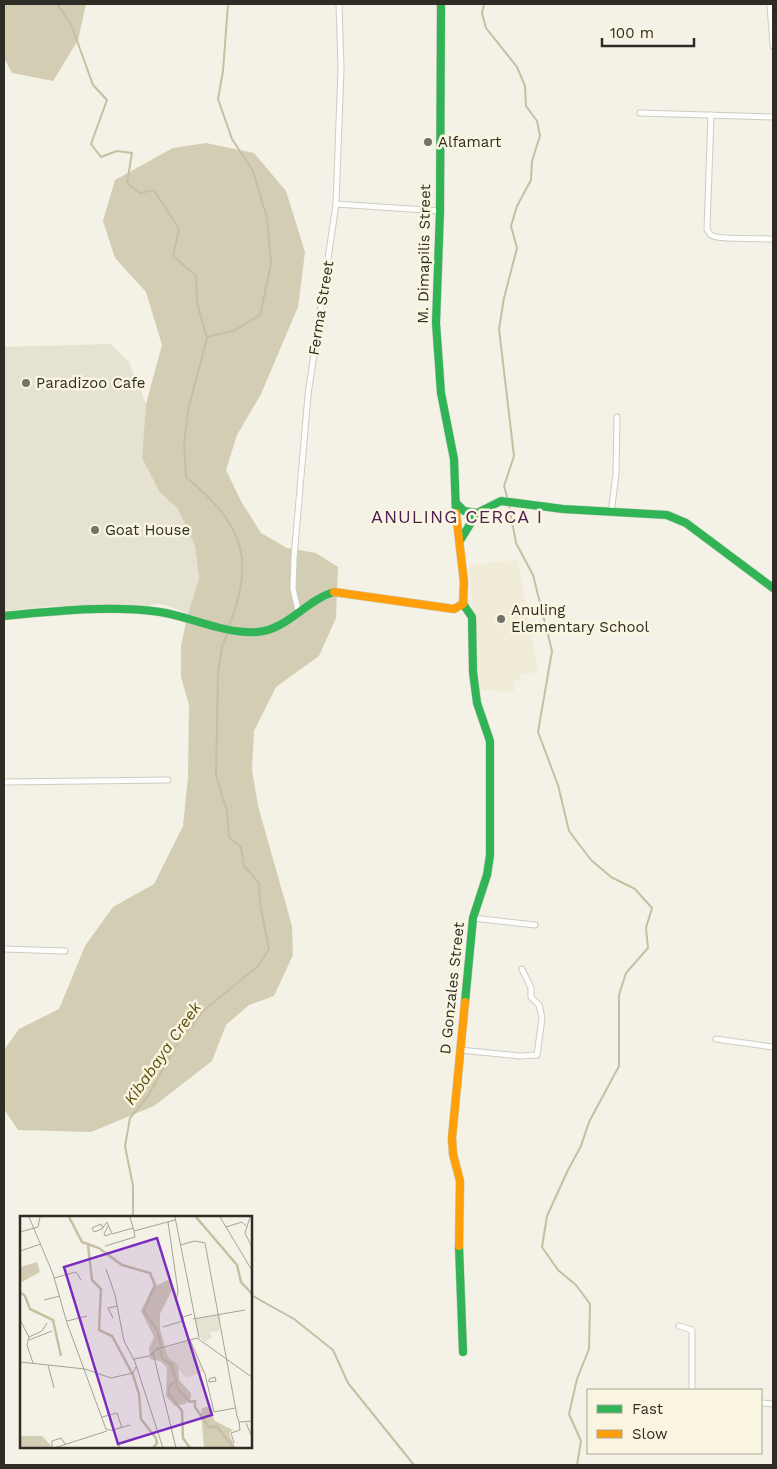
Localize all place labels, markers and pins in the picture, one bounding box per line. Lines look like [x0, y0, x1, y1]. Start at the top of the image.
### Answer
place label: Alfamart [438, 133, 502, 151]
marker: Alfamart [422, 136, 434, 148]
place label: Paradizoo Cafe [36, 374, 146, 392]
marker: Paradizoo Cafe [20, 377, 32, 389]
place label: Goat House [105, 521, 190, 539]
marker: Goat House [89, 524, 101, 536]
place label: Anuling Elementary School [511, 601, 650, 636]
marker: Anuling Elementary School [495, 613, 507, 625]

